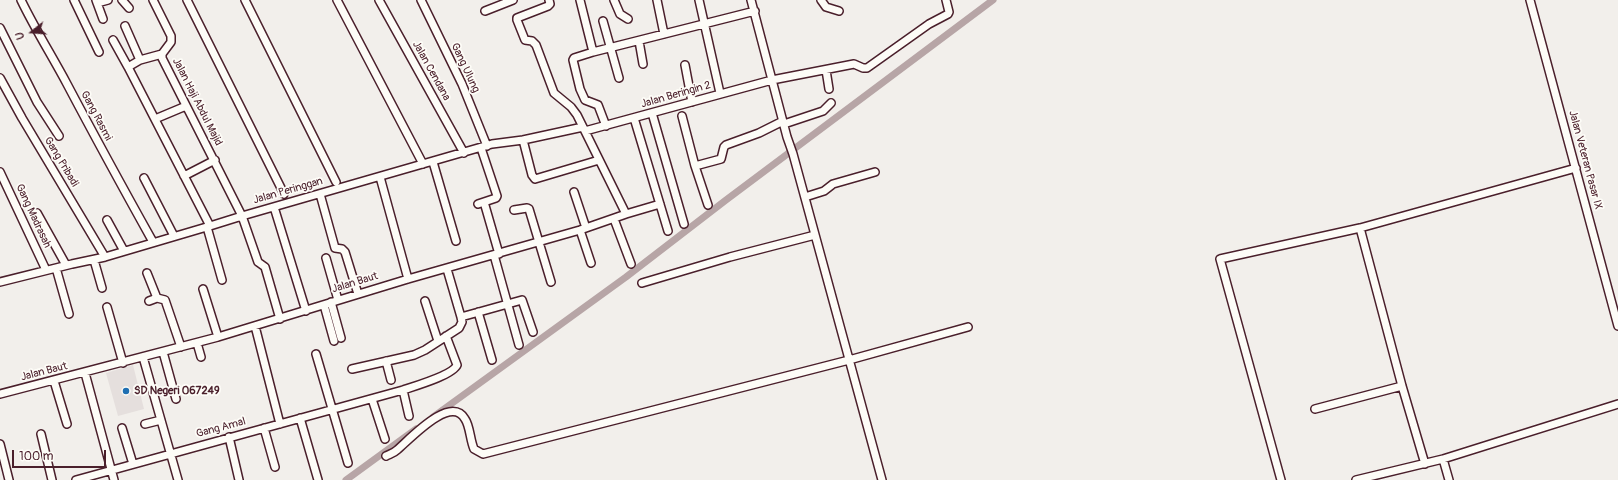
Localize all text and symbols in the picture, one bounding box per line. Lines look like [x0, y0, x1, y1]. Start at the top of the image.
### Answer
north arrow [12, 12, 52, 52]
text: U [13, 30, 27, 41]
street label: Jalan Cendana [409, 39, 453, 103]
street label: Gang Ulung [448, 41, 482, 95]
street label: Jalan Haji Abdul Majid [169, 56, 225, 148]
street label: Jalan Beringin 2 [639, 79, 713, 111]
street label: Gang Rasmi [77, 89, 115, 143]
street label: Jalan Veteran Pasar IX [1565, 109, 1605, 211]
street label: Gang Pribadi [41, 135, 81, 189]
street label: Jalan Peringgan [252, 175, 324, 207]
street label: Gang Madrasah [12, 182, 54, 250]
street label: Jalan Baut [330, 270, 380, 296]
street label: Jalan Baut [19, 360, 69, 384]
place label: SD Negeri 067249 [134, 384, 220, 398]
marker: SD Negeri 067249 [121, 386, 131, 396]
street label: Gang Amal [195, 415, 247, 441]
scale bar [14, 442, 108, 468]
text: 100 m [19, 449, 53, 464]

